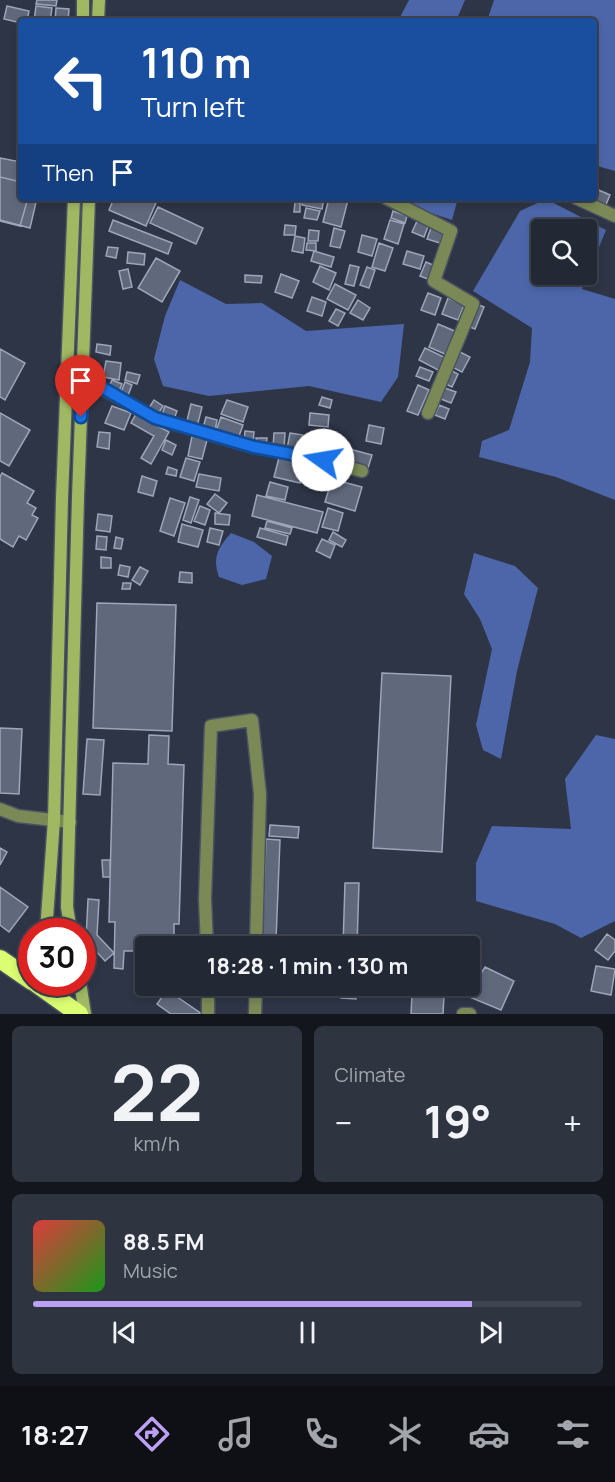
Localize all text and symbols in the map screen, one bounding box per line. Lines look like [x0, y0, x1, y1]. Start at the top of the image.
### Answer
text: 110 m [141, 33, 252, 91]
icon: left [42, 42, 120, 120]
text: Turn left [141, 88, 245, 125]
icon: arrive [106, 156, 139, 189]
text: Then [42, 158, 94, 188]
map controls [531, 219, 597, 285]
button: search [531, 219, 597, 285]
pin [55, 355, 106, 417]
icon: arrive [64, 364, 97, 397]
position arrow [291, 428, 355, 492]
speed limit sign: 30 [18, 918, 96, 996]
text: 18:28 · 1 min · 130 m [207, 951, 408, 981]
text: 22 [110, 1038, 203, 1144]
text: Climate [335, 1061, 406, 1088]
text: 19° [424, 1090, 492, 1152]
text: − [335, 1100, 352, 1145]
text: + [563, 1100, 582, 1145]
text: km/h [133, 1130, 180, 1157]
text: 88.5 FM [123, 1227, 204, 1257]
text: Music [123, 1257, 178, 1284]
icon: previous [108, 1316, 141, 1349]
icon: pause [291, 1316, 324, 1349]
icon: next [474, 1316, 507, 1349]
icon: directions [131, 1413, 173, 1455]
icon: music [215, 1413, 257, 1455]
icon: phone [300, 1413, 342, 1455]
icon: climate [384, 1413, 426, 1455]
icon: car [468, 1413, 510, 1455]
icon: filters [552, 1413, 594, 1455]
text: 18:27 [21, 1416, 89, 1453]

